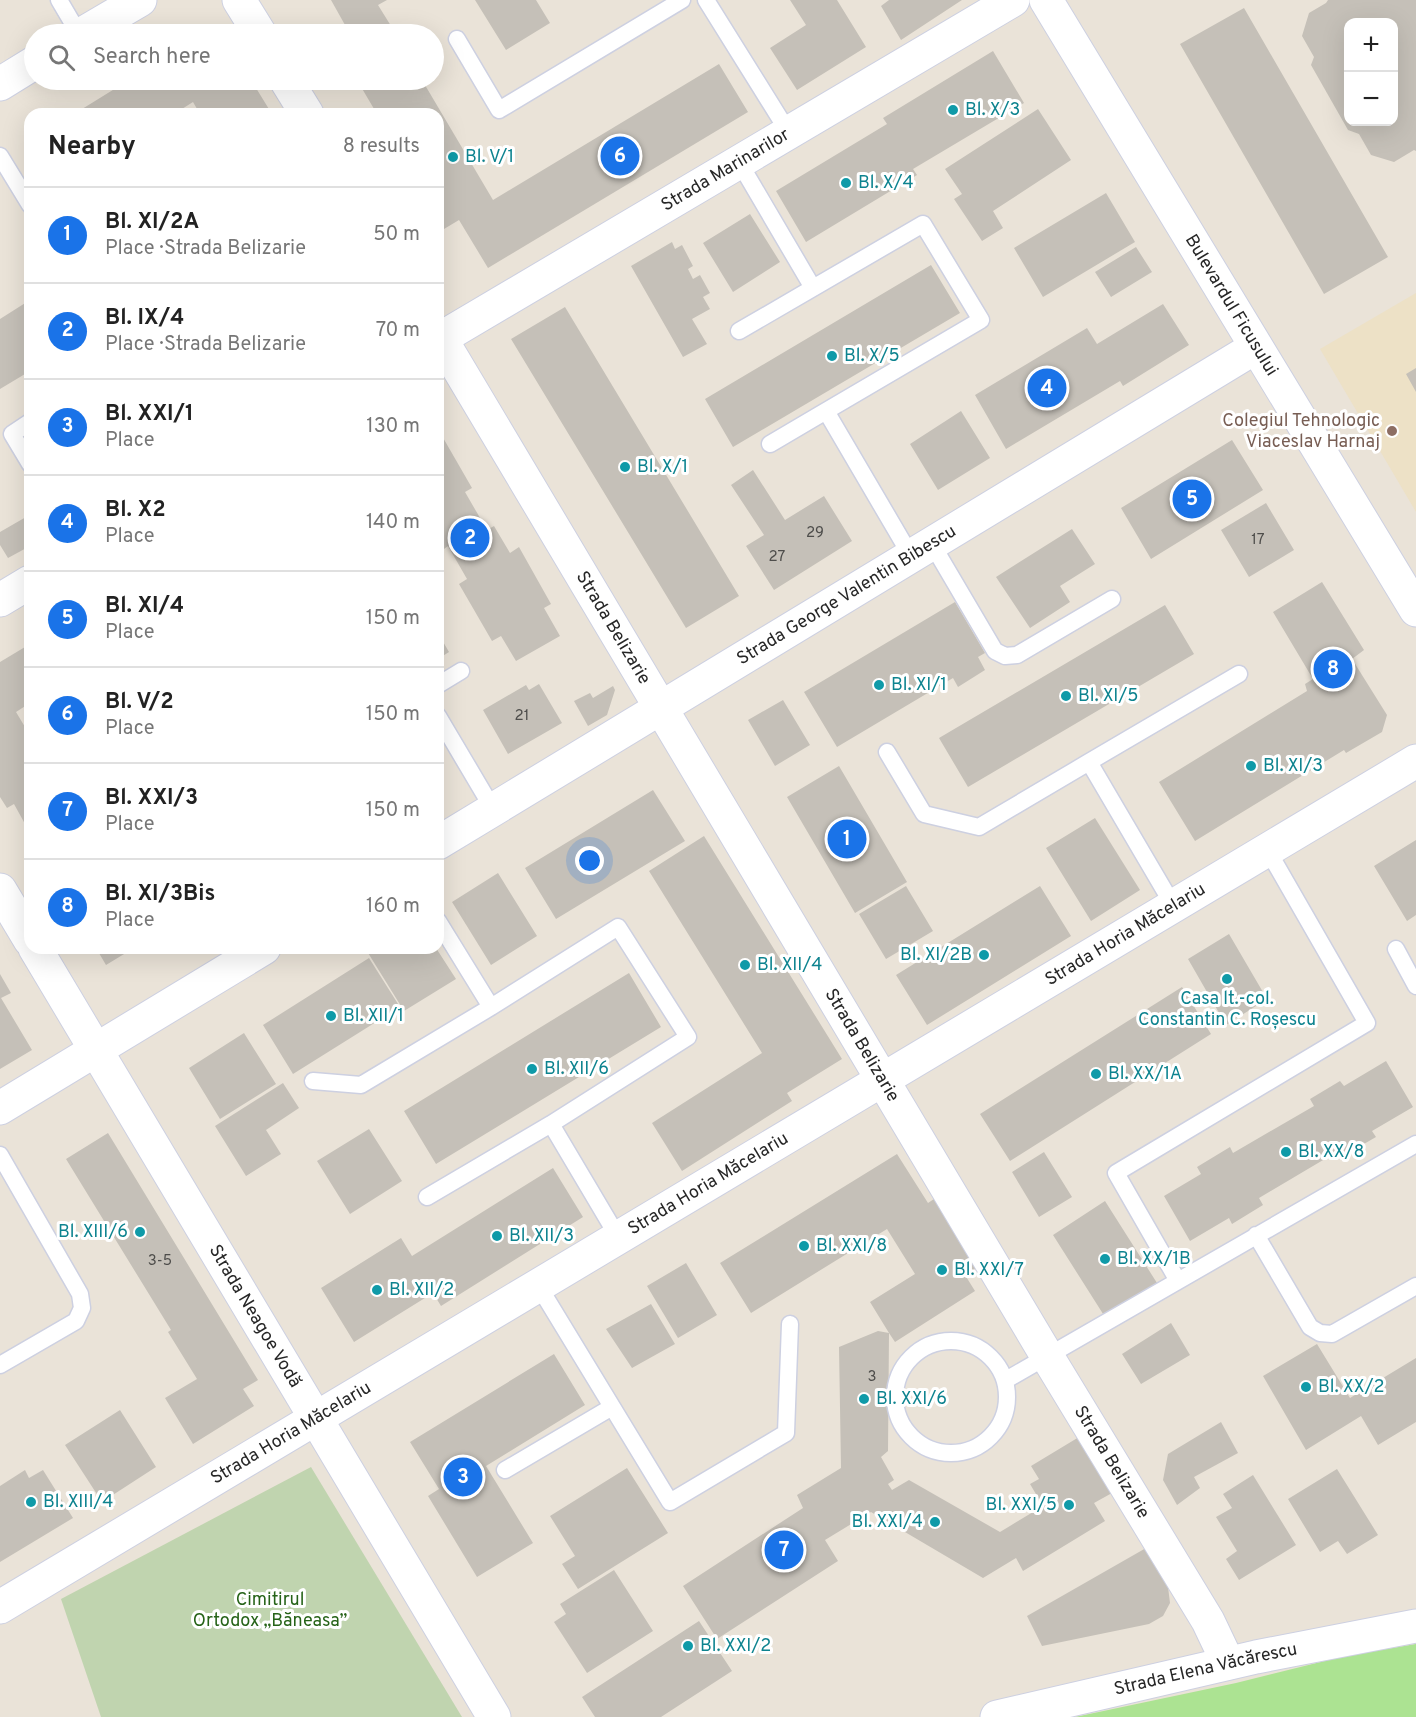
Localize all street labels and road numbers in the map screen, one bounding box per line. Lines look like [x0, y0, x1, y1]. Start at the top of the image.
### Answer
street label: Strada Marinarilor [657, 123, 794, 217]
street label: Bulevardul Ficusului [1179, 230, 1283, 380]
street label: Strada George Valentin Bibescu [733, 520, 961, 670]
street label: Strada Belizarie [570, 567, 656, 689]
street label: Strada Horia Măcelariu [1041, 878, 1210, 991]
street label: Strada Belizarie [819, 984, 904, 1106]
street label: Strada Horia Măcelariu [624, 1127, 793, 1241]
street label: Strada Neagoe Vodă [203, 1241, 306, 1392]
street label: Strada Horia Măcelariu [207, 1376, 375, 1490]
street label: Strada Belizarie [1069, 1402, 1155, 1523]
street label: Strada Elena Văcărescu [1112, 1638, 1299, 1701]

